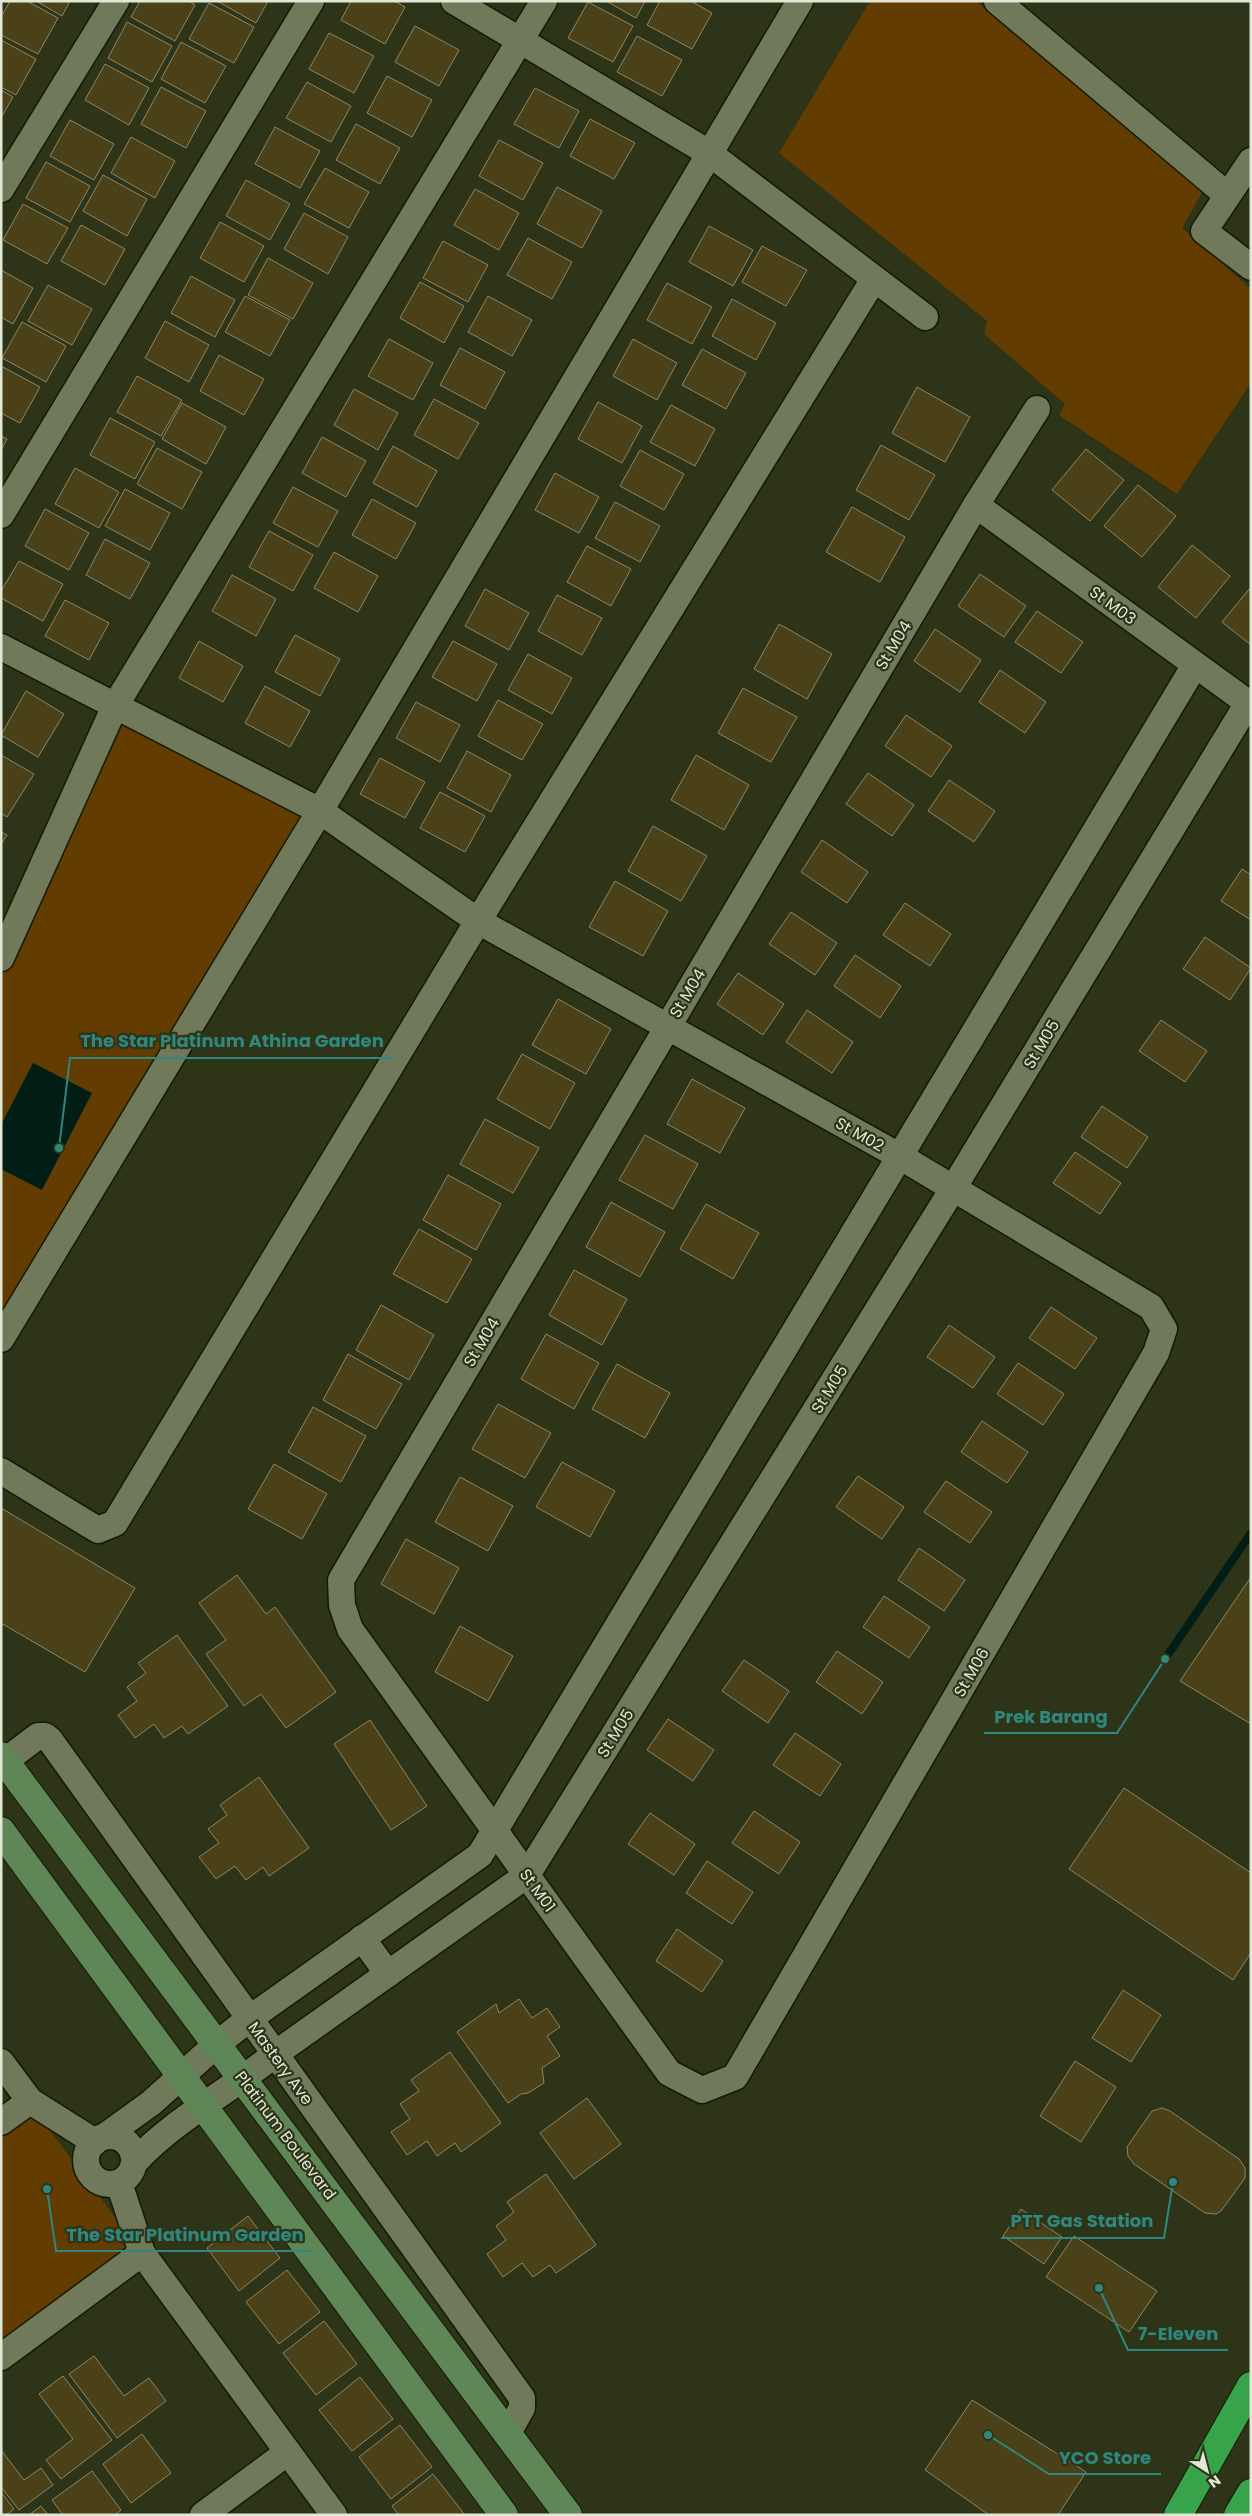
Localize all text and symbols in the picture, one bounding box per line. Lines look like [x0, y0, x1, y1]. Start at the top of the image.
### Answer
street label: St M03 [1085, 581, 1141, 630]
street label: St M04 [870, 616, 917, 674]
street label: St M04 [664, 964, 711, 1022]
street label: St M05 [1018, 1015, 1065, 1073]
callout: The Star Platinum Athina Garden [70, 1025, 394, 1058]
text: The Star Platinum Athina Garden [80, 1028, 384, 1053]
street label: St M02 [831, 1112, 888, 1157]
street label: St M04 [458, 1313, 505, 1371]
street label: St M05 [806, 1361, 853, 1418]
street label: St M06 [948, 1643, 995, 1701]
callout: Prek Barang [984, 1700, 1117, 1733]
text: Prek Barang [994, 1704, 1108, 1729]
street label: St M05 [592, 1705, 639, 1762]
street label: St M01 [514, 1864, 561, 1917]
street label: Mastery Ave [243, 2017, 319, 2110]
street label: Platinum Boulevard [230, 2066, 342, 2204]
callout: PTT Gas Station [1001, 2205, 1164, 2238]
text: PTT Gas Station [1011, 2208, 1153, 2233]
callout: The Star Platinum Garden [56, 2218, 313, 2251]
text: The Star Platinum Garden [66, 2222, 304, 2247]
callout: 7-Eleven [1128, 2317, 1228, 2350]
text: 7-Eleven [1138, 2321, 1218, 2346]
callout: YCO Store [1049, 2441, 1161, 2474]
text: YCO Store [1059, 2445, 1151, 2470]
north arrow [1182, 2446, 1232, 2496]
text: N [1205, 2470, 1225, 2493]

